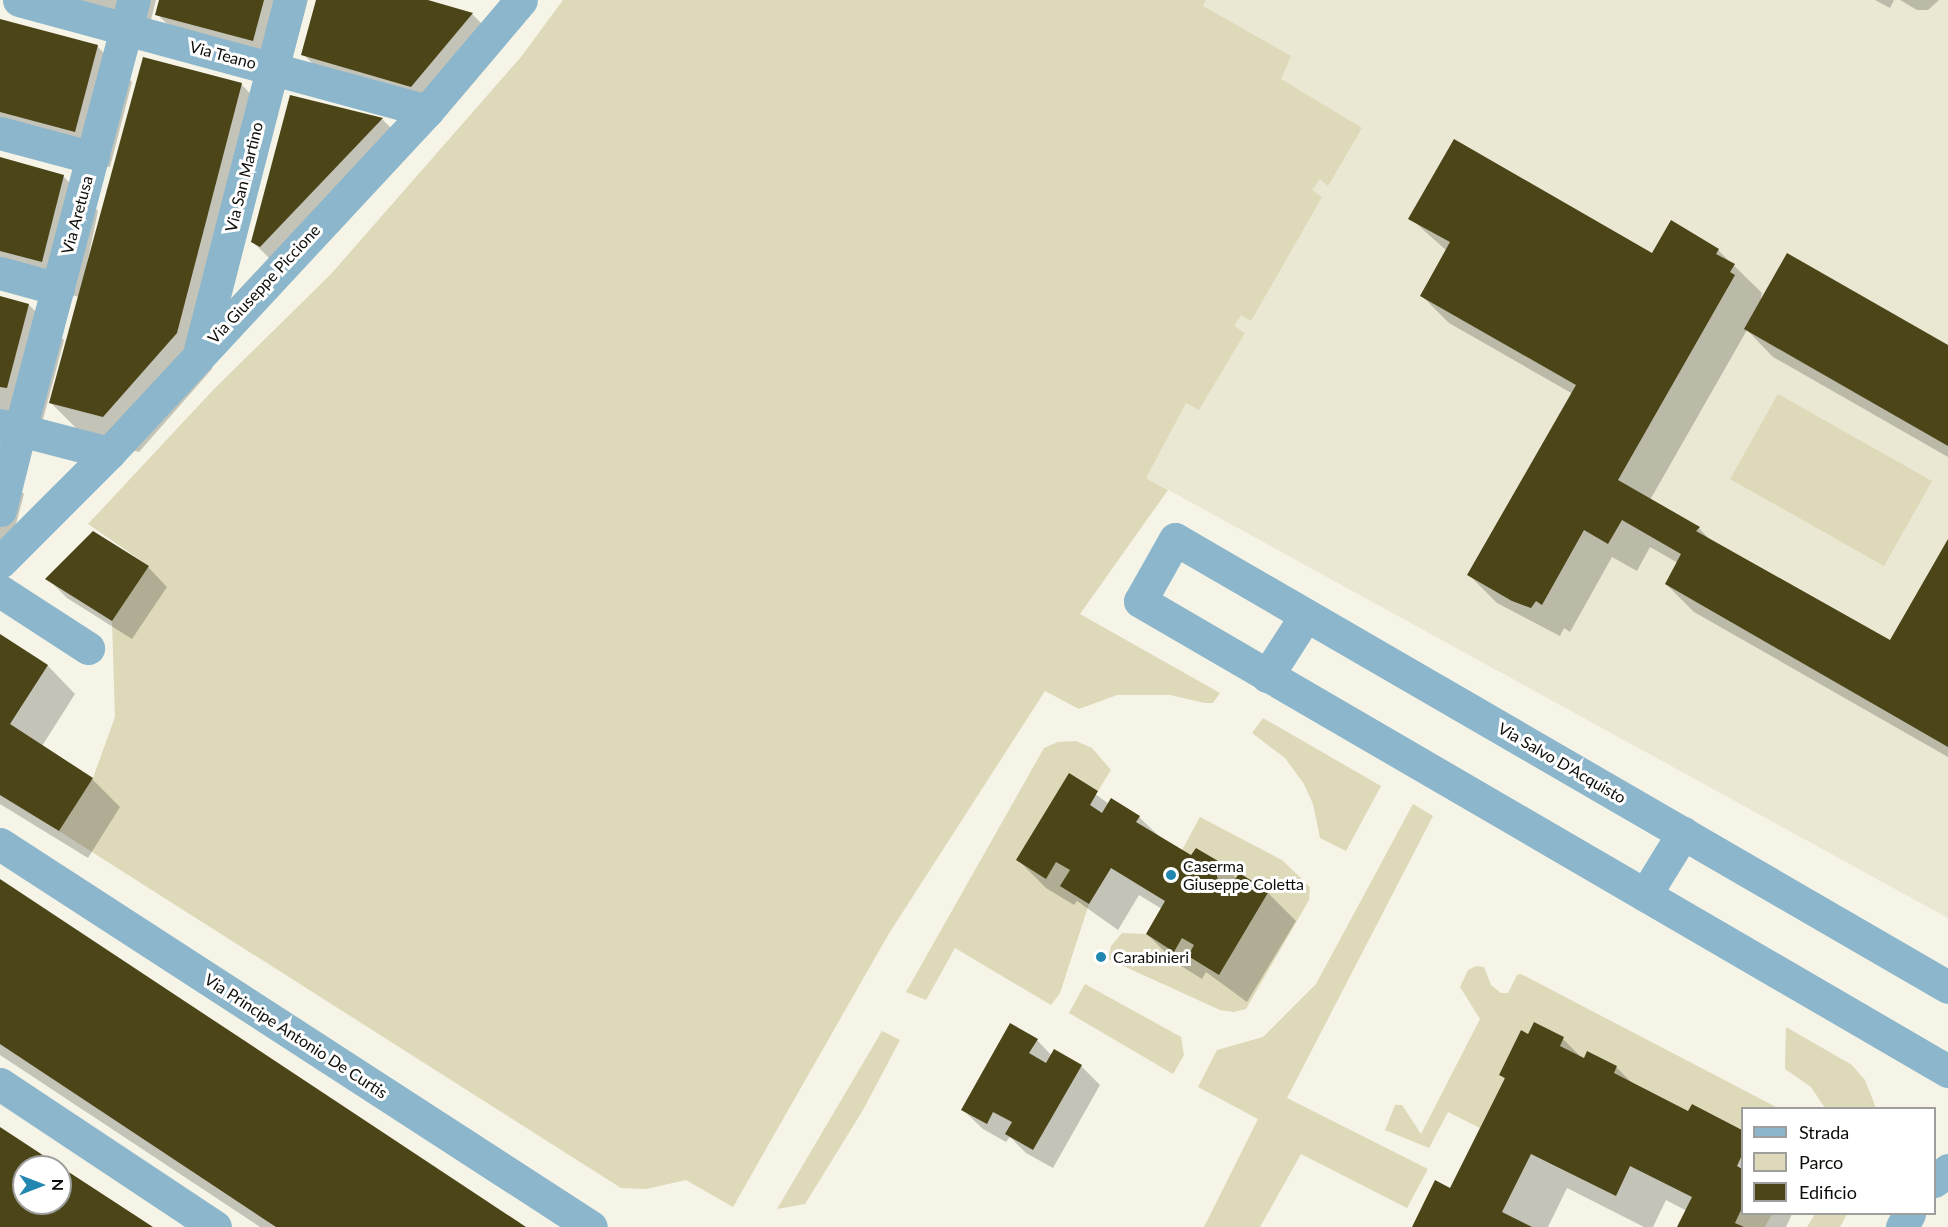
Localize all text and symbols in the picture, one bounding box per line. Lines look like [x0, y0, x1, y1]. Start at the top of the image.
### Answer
street label: Via Teano [187, 37, 259, 73]
street label: Via San Martino [221, 120, 267, 234]
street label: Via Aretusa [57, 173, 97, 257]
street label: Via Giuseppe Piccione [204, 220, 324, 348]
street label: Via Salvo D'Acquisto [1495, 719, 1629, 807]
place label: Caserma Giuseppe Coletta [1183, 856, 1304, 894]
marker: Caserma Giuseppe Coletta [1164, 868, 1178, 882]
place label: Carabinieri [1113, 947, 1189, 967]
marker: Carabinieri [1094, 950, 1108, 964]
street label: Via Principe Antonio De Curtis [201, 969, 391, 1103]
legend [1741, 1107, 1936, 1215]
text: Strada [1799, 1121, 1849, 1143]
text: Parco [1799, 1151, 1843, 1173]
north arrow [12, 1155, 72, 1215]
text: N [49, 1179, 68, 1191]
text: Edificio [1799, 1181, 1857, 1203]

